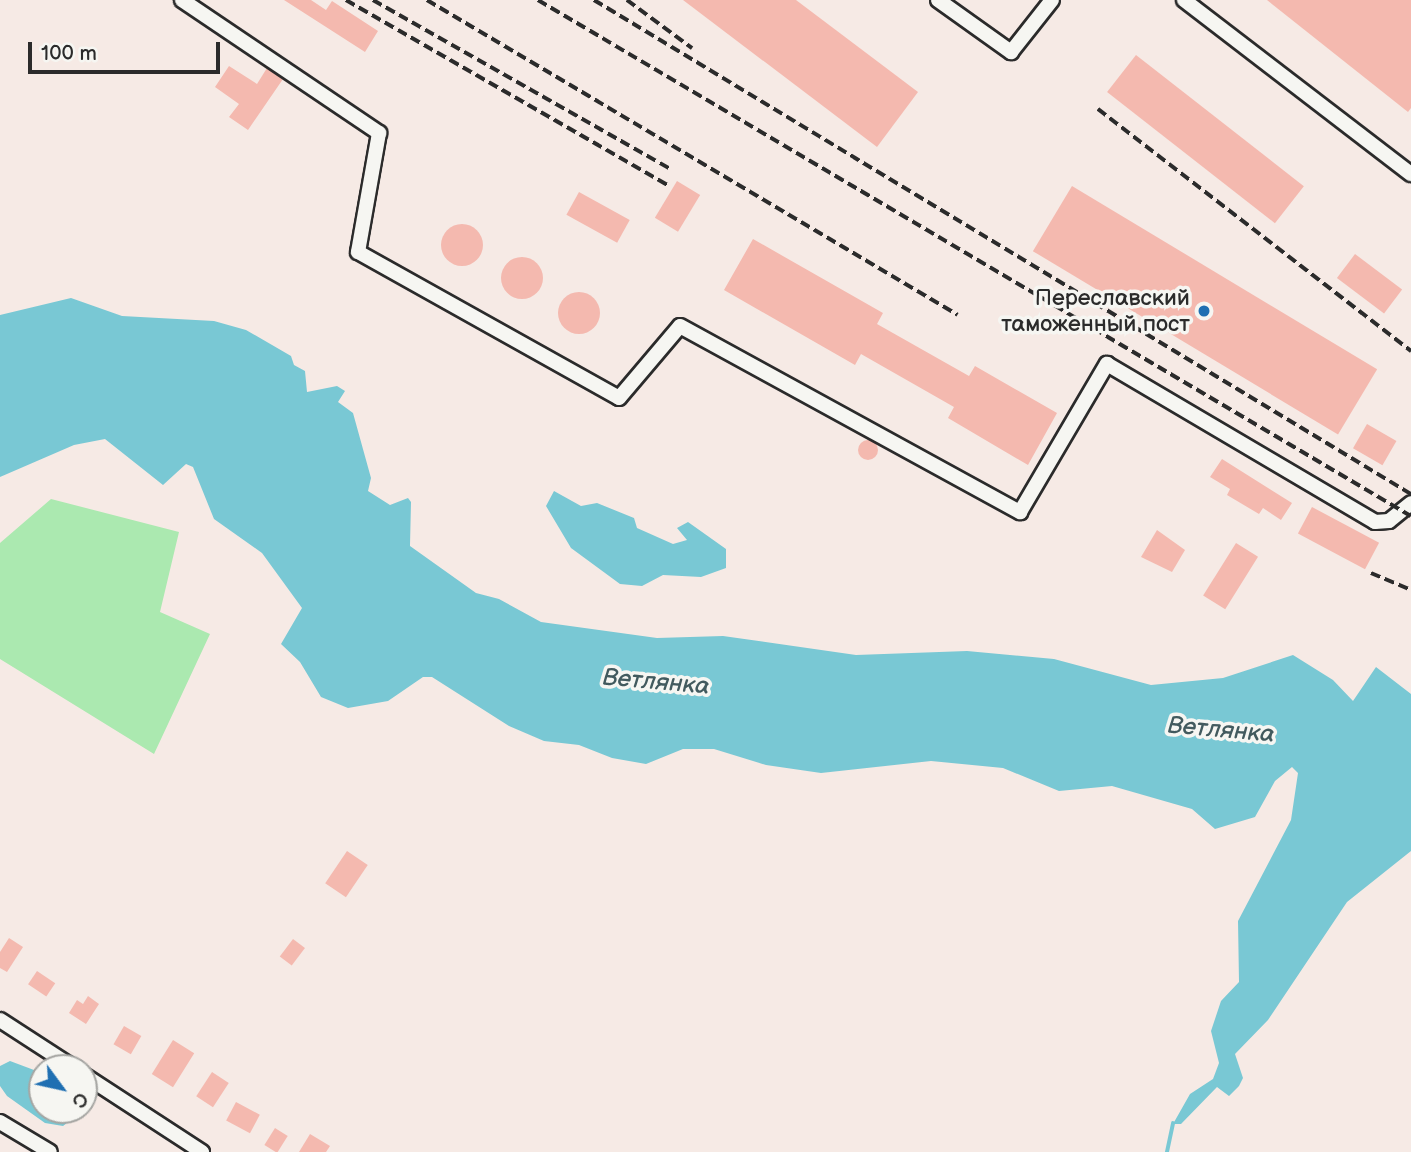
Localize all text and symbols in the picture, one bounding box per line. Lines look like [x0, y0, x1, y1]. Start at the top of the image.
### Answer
scale bar [32, 28, 224, 72]
text: 100 m [41, 41, 97, 66]
place label: Переславский таможенный пост [1001, 284, 1190, 338]
marker: Переславский таможенный пост [1196, 303, 1212, 319]
water label: Ветлянка [601, 663, 711, 701]
water label: Ветлянка [1166, 711, 1276, 749]
north arrow [28, 1054, 98, 1124]
text: С [66, 1088, 93, 1111]

